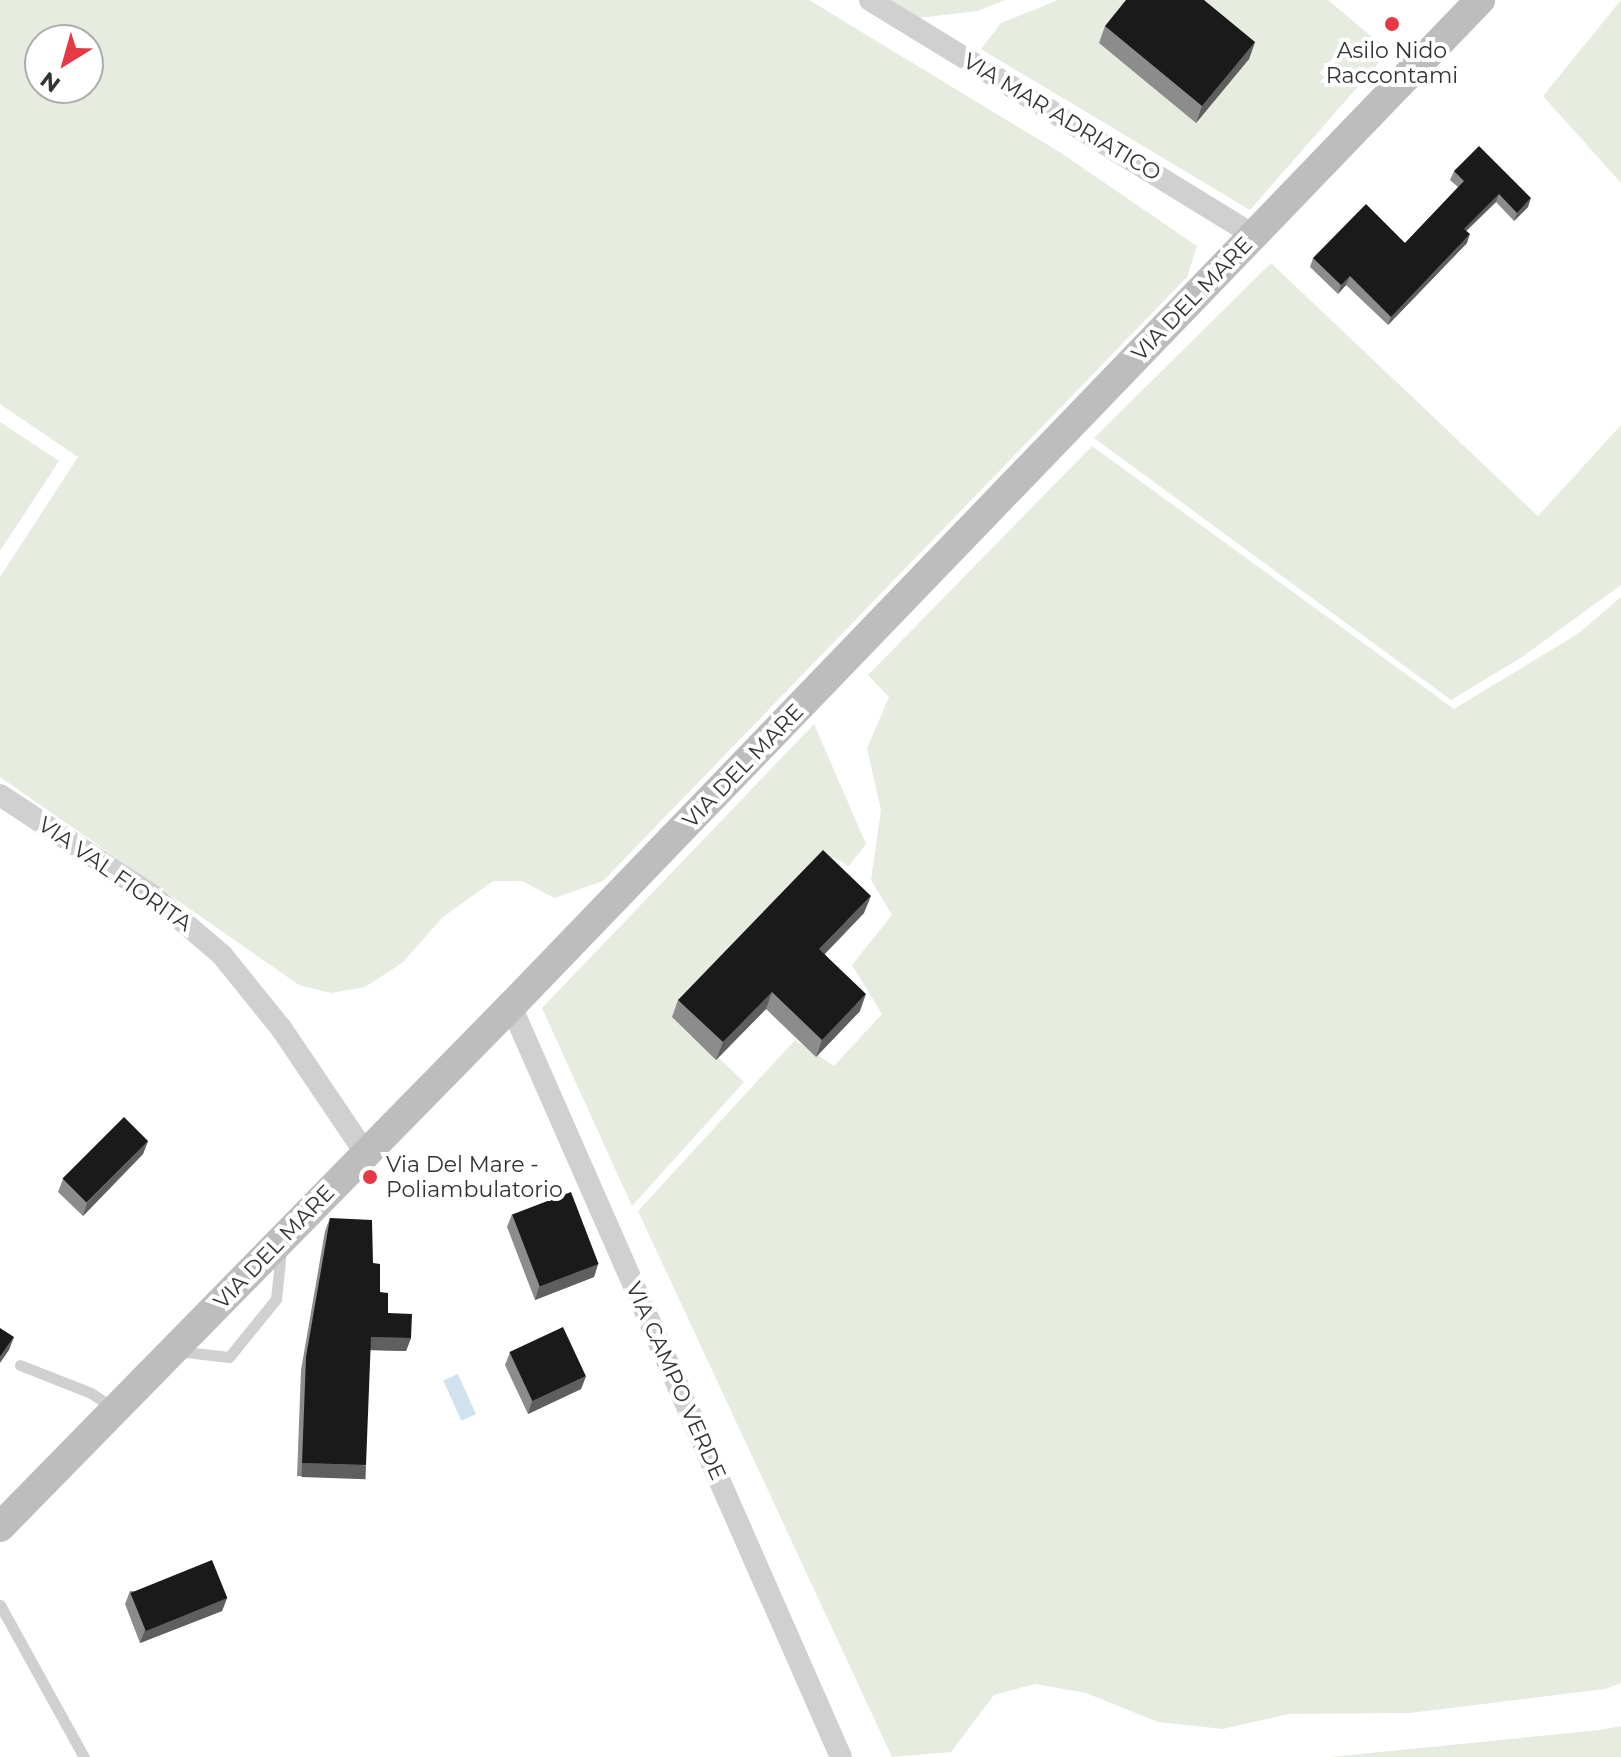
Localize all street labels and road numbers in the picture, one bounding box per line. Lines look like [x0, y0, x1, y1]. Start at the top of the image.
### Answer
street label: VIA MAR ADRIATICO [958, 48, 1166, 186]
street label: VIA DEL MARE [1126, 231, 1258, 367]
street label: VIA DEL MARE [677, 698, 809, 834]
street label: VIA VAL FIORITA [33, 811, 197, 937]
street label: VIA DEL MARE [208, 1179, 340, 1315]
street label: VIA CAMPO VERDE [620, 1278, 732, 1484]

